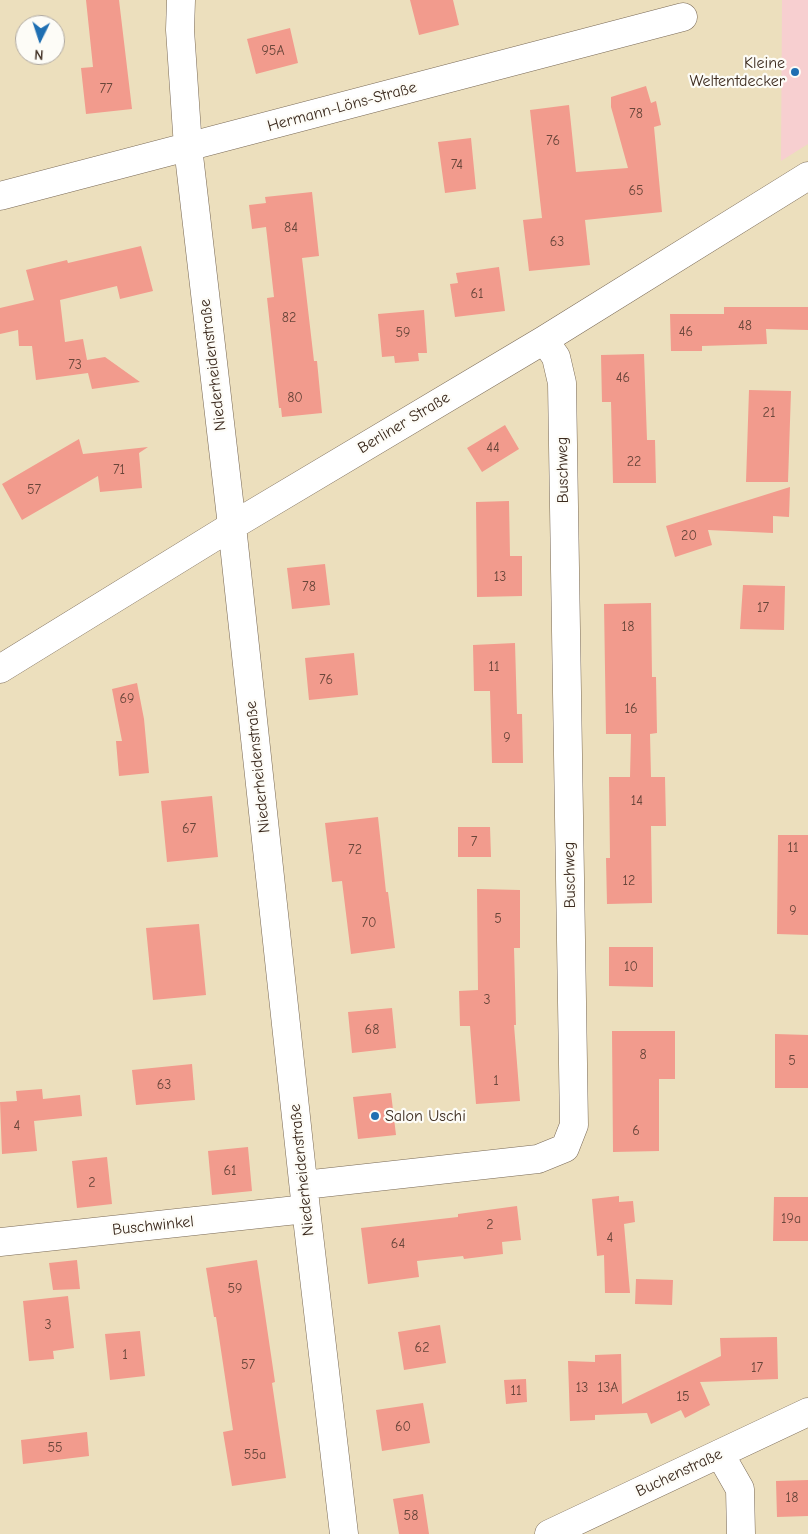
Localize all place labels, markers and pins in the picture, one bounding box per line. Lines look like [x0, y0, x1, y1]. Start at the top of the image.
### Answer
place label: Kleine Weltentdecker [690, 53, 785, 91]
marker: Kleine Weltentdecker [789, 66, 801, 78]
place label: Salon Uschi [385, 1106, 466, 1126]
marker: Salon Uschi [369, 1110, 381, 1122]

